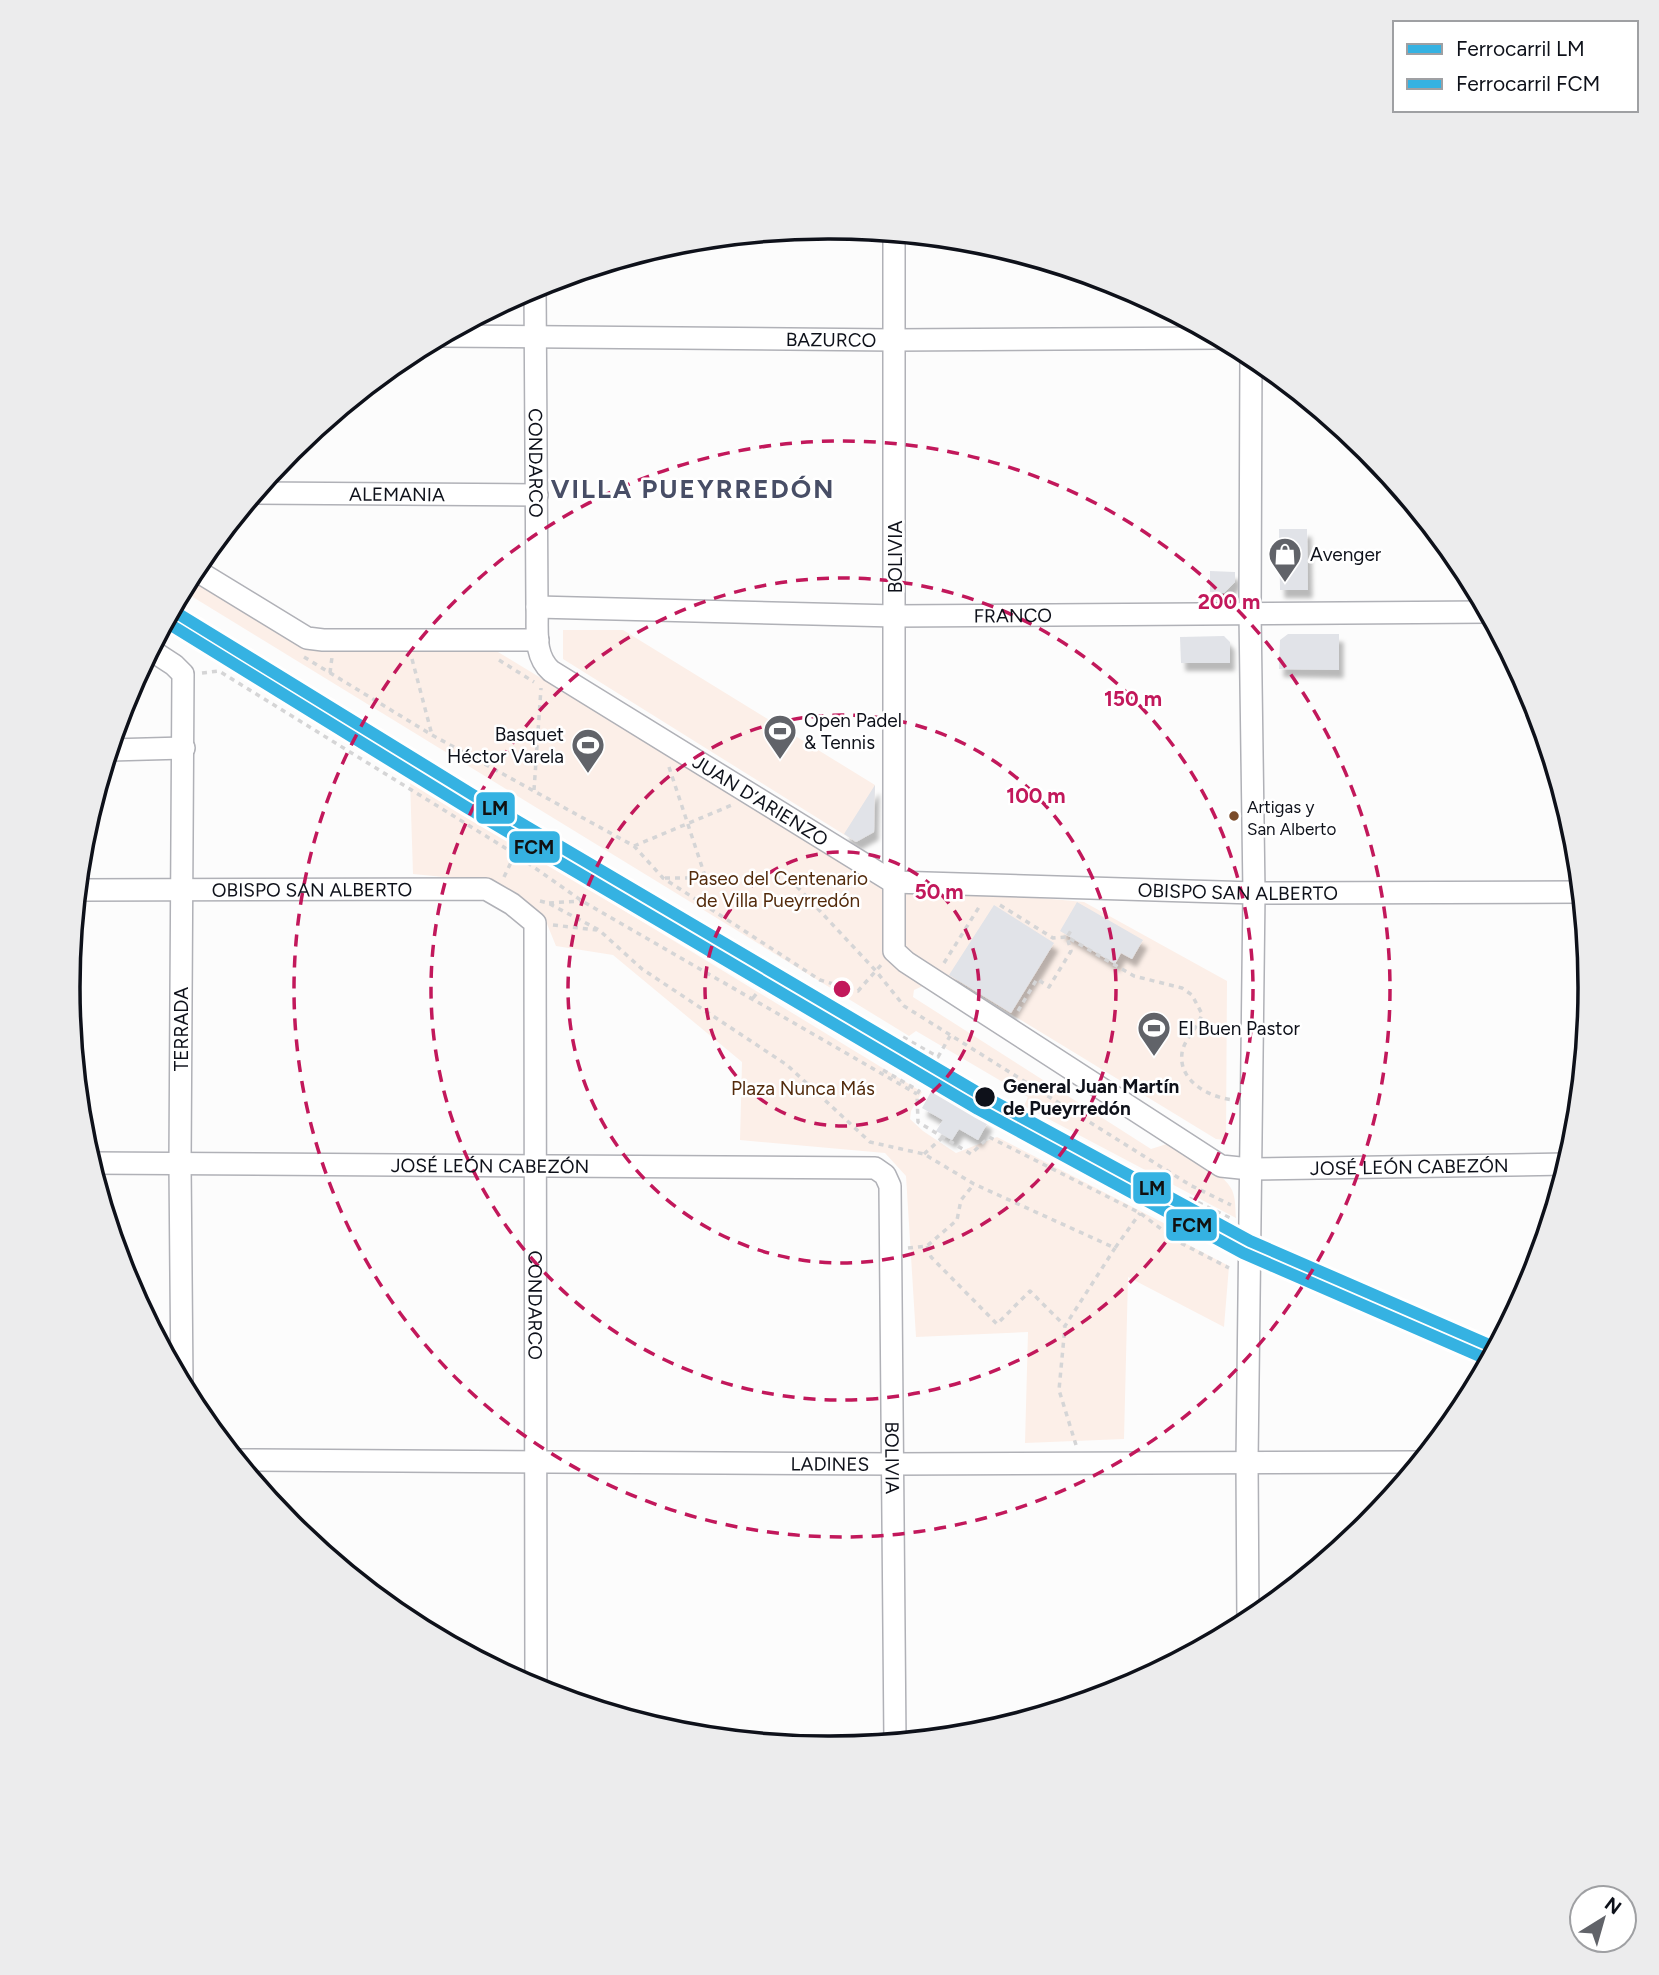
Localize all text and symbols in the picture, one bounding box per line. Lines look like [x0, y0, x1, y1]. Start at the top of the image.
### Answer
legend [1393, 21, 1638, 112]
text: Ferrocarril LM [1456, 36, 1585, 61]
text: Ferrocarril FCM [1456, 71, 1600, 96]
street label: BAZURCO [786, 328, 876, 352]
street label: CONDARCO [524, 408, 547, 518]
district label: VILLA PUEYRREDÓN [551, 473, 835, 505]
street label: ALEMANIA [349, 483, 445, 506]
street label: BOLIVIA [884, 521, 907, 593]
shop icon: Avenger [1266, 535, 1304, 584]
place label: Avenger [1310, 543, 1382, 566]
text: 200 m [1198, 589, 1260, 614]
street label: FRANCO [974, 604, 1052, 627]
text: 150 m [1104, 686, 1162, 711]
place label: Open Padel & Tennis [804, 709, 902, 754]
sports icon: Open Padel & Tennis [761, 712, 799, 761]
place label: Basquet Héctor Varela [447, 723, 564, 768]
sports icon: Basquet Héctor Varela [569, 726, 607, 775]
street label: JUAN D’ARIENZO [688, 750, 832, 851]
text: 100 m [1006, 783, 1066, 808]
line badge: LM [475, 791, 516, 825]
text: LM [482, 797, 508, 820]
place label: Artigas y San Alberto [1247, 797, 1336, 839]
marker: Artigas y San Alberto [1227, 809, 1241, 823]
line badge: FCM [508, 830, 561, 864]
text: FCM [514, 836, 554, 859]
park label: Paseo del Centenario de Villa Pueyrredón [688, 867, 868, 912]
street label: OBISPO SAN ALBERTO [212, 878, 412, 902]
street label: OBISPO SAN ALBERTO [1137, 878, 1338, 905]
text: 50 m [914, 879, 964, 904]
centre of rings [830, 977, 854, 1001]
street label: TERRADA [170, 987, 193, 1071]
sports icon: El Buen Pastor [1135, 1009, 1173, 1058]
place label: El Buen Pastor [1178, 1017, 1301, 1040]
place label: General Juan Martín de Pueyrredón [1003, 1075, 1179, 1120]
park label: Plaza Nunca Más [731, 1077, 875, 1100]
marker: General Juan Martín de Pueyrredón [973, 1085, 997, 1109]
street label: JOSÉ LEÓN CABEZÓN [391, 1154, 589, 1178]
street label: JOSÉ LEÓN CABEZÓN [1310, 1154, 1509, 1180]
line badge: LM [1132, 1171, 1172, 1205]
text: LM [1139, 1177, 1165, 1200]
line badge: FCM [1165, 1208, 1218, 1242]
text: FCM [1172, 1214, 1212, 1237]
street label: CONDARCO [523, 1250, 547, 1360]
street label: BOLIVIA [880, 1421, 904, 1494]
street label: LADINES [791, 1452, 869, 1476]
north arrow [1568, 1884, 1638, 1954]
text: N [1600, 1892, 1626, 1919]

